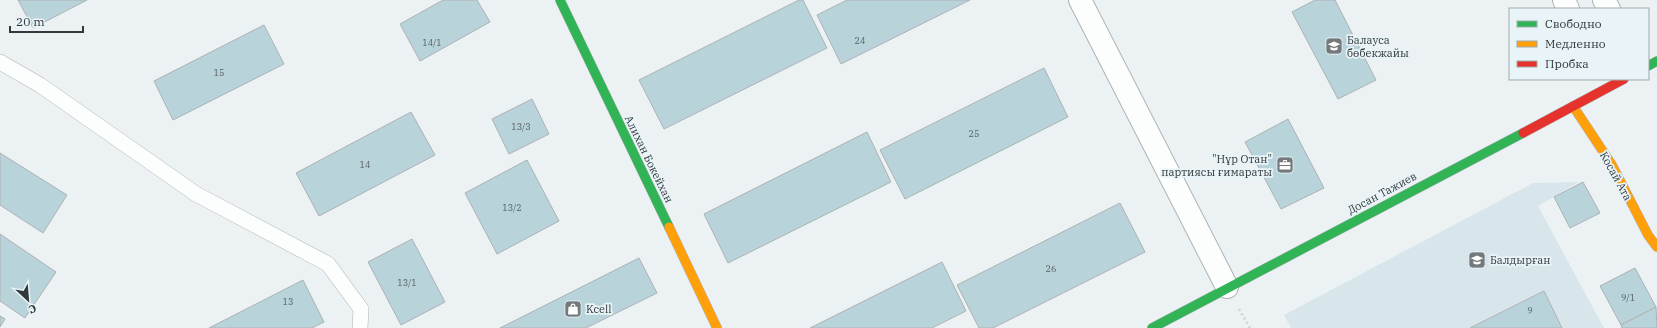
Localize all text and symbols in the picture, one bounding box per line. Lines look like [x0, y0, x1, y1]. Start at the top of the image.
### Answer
scale bar [10, 8, 83, 34]
legend [1509, 8, 1649, 80]
text: 20 m [16, 14, 45, 29]
text: Свободно [1545, 16, 1602, 31]
place label: Балауса бөбекжайы [1347, 33, 1409, 60]
house number: 24 [855, 35, 865, 46]
school or university icon: Балауса бөбекжайы [1324, 36, 1344, 56]
text: Медленно [1545, 36, 1606, 51]
house number: 14/1 [422, 37, 442, 48]
text: Пробка [1545, 56, 1589, 71]
house number: 15 [214, 67, 224, 78]
street label: Алихан Бокейхан [622, 113, 676, 205]
house number: 13/3 [511, 121, 531, 132]
house number: 25 [969, 128, 979, 139]
street label: Косай Ата [1597, 149, 1635, 203]
place label: "Нұр Отан" партиясы ғимараты [1161, 152, 1272, 179]
office icon: "Нұр Отан" партиясы ғимараты [1275, 155, 1295, 175]
house number: 14 [360, 159, 370, 170]
street label: Досан Тажиев [1345, 169, 1419, 217]
house number: 13/2 [502, 202, 522, 213]
school or university icon: Балдырған [1467, 250, 1487, 270]
place label: Балдырған [1490, 253, 1551, 267]
house number: 26 [1046, 263, 1056, 274]
house number: 13/1 [397, 277, 417, 288]
north arrow [8, 280, 48, 320]
house number: 9/1 [1621, 292, 1635, 303]
house number: 13 [283, 296, 293, 307]
shop icon: Kcell [563, 299, 583, 319]
text: С [26, 301, 39, 317]
place label: Kcell [586, 302, 612, 316]
house number: 9 [1527, 305, 1533, 316]

